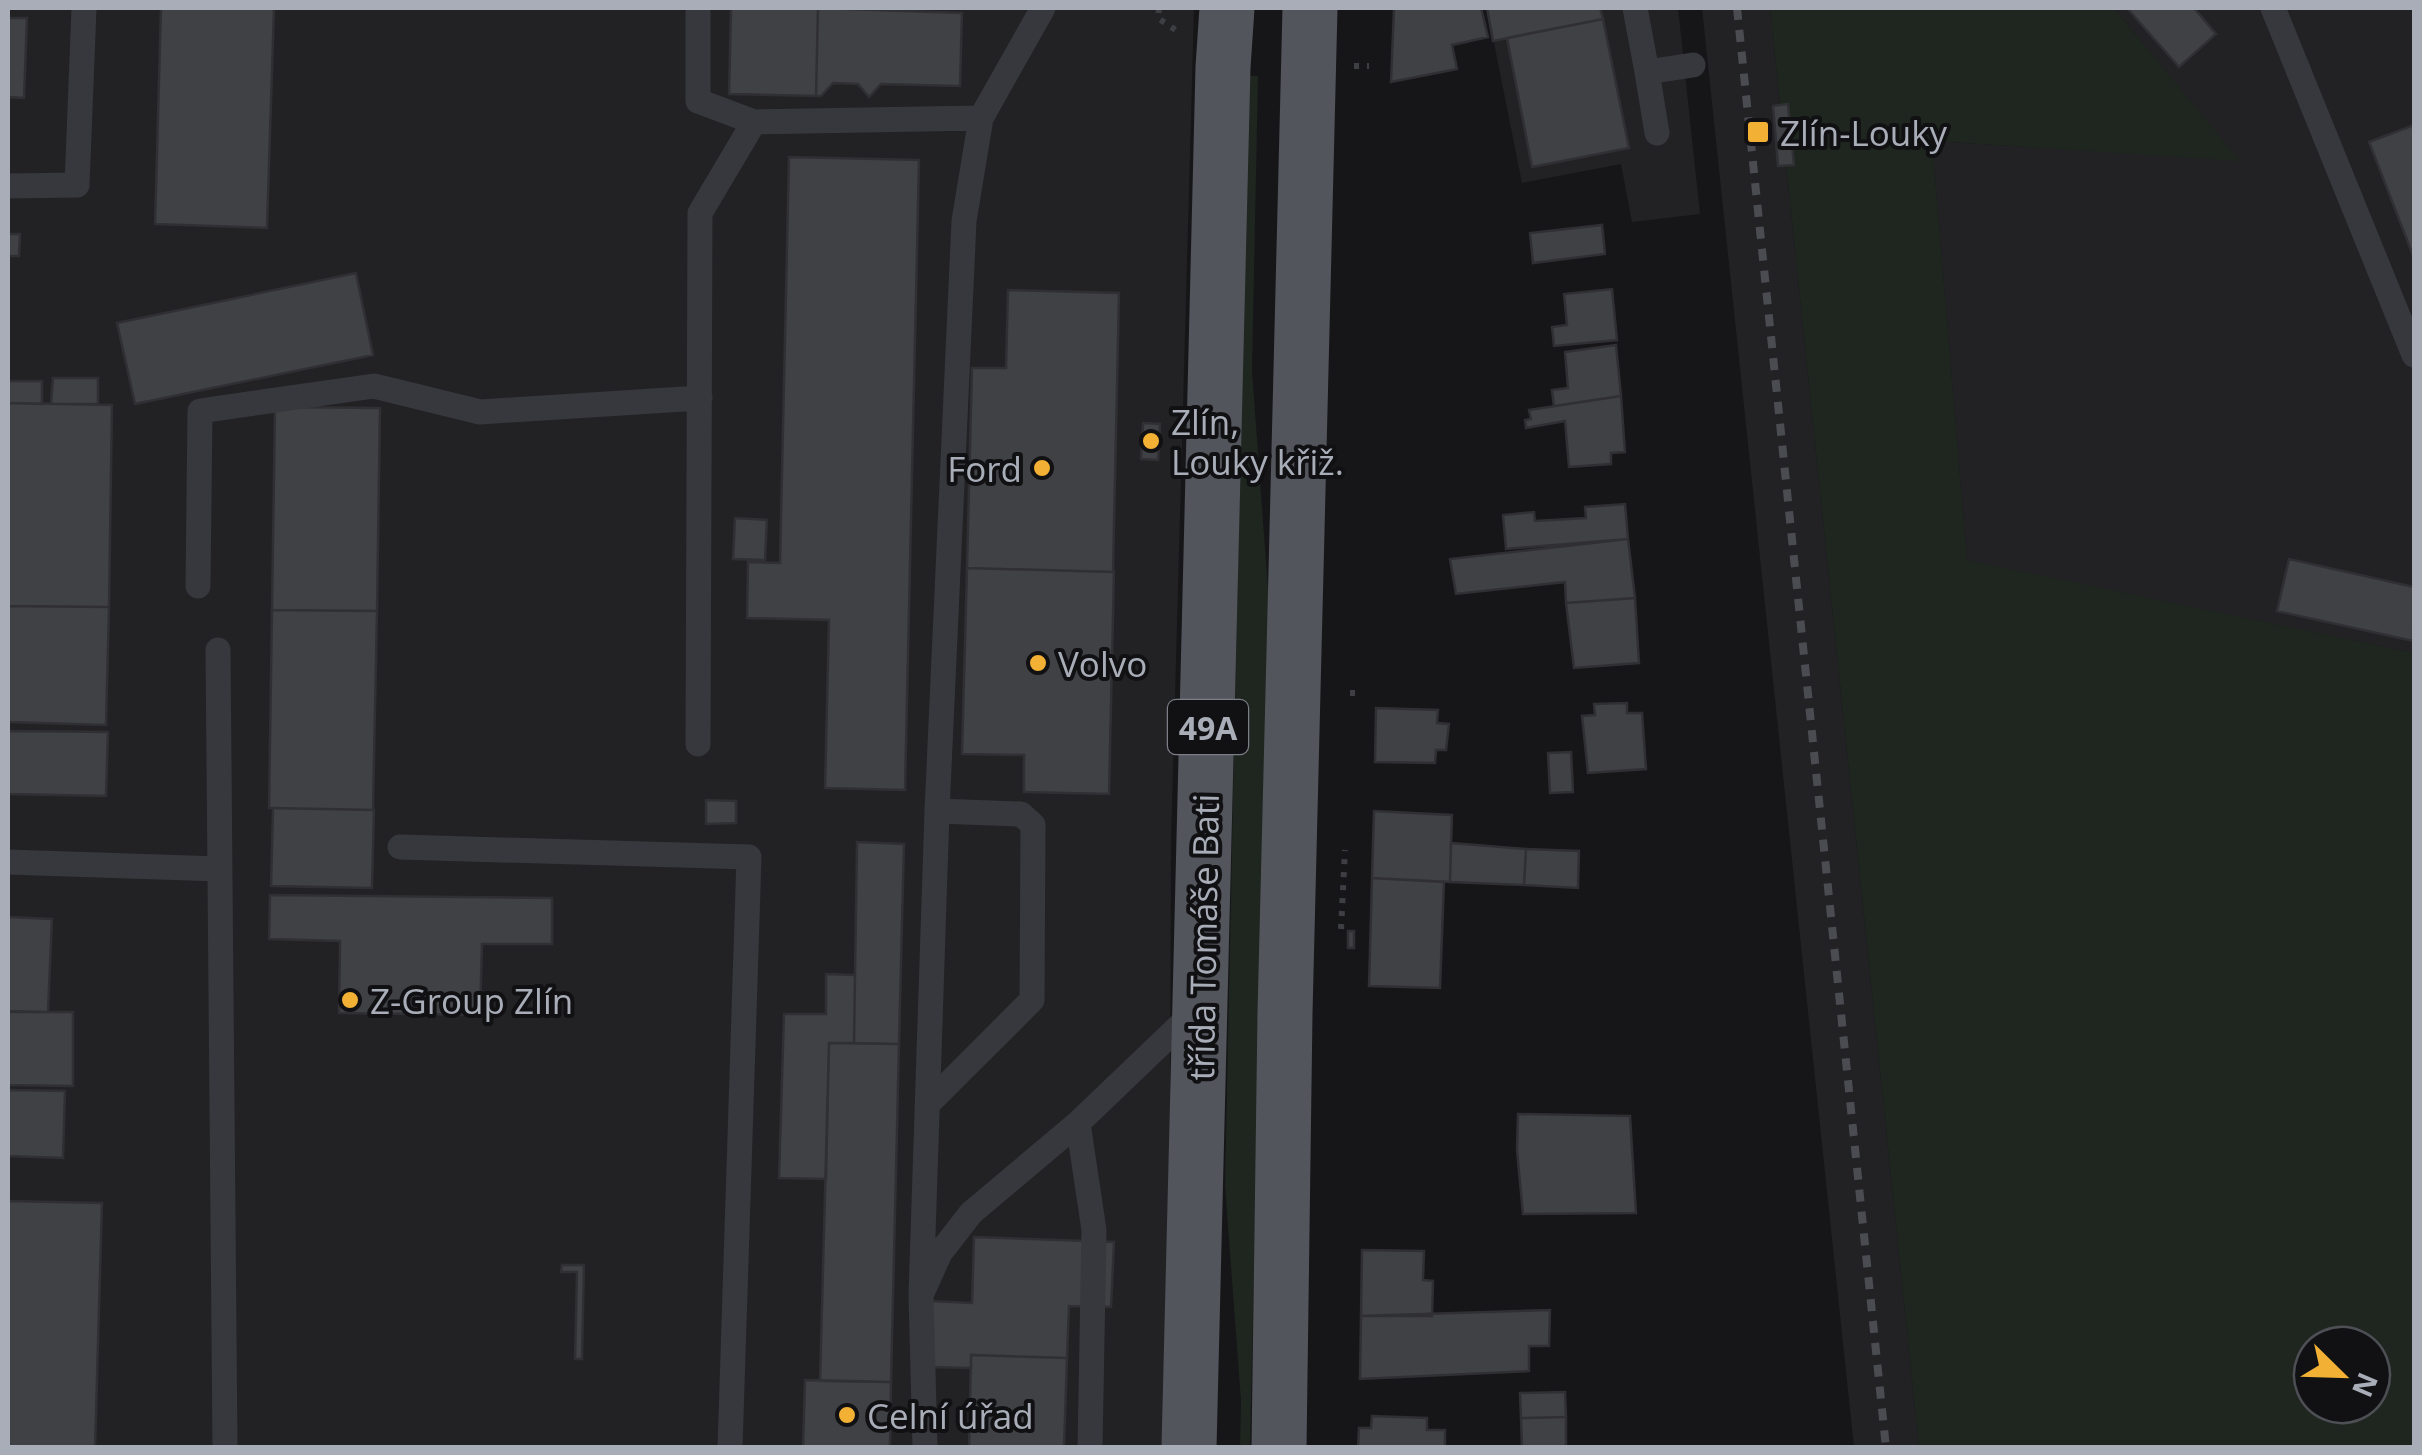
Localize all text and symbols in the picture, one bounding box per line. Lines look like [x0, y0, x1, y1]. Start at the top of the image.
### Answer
place label: Zlín-Louky [1780, 109, 1948, 156]
marker: Zlín-Louky [1745, 119, 1771, 145]
place label: Zlín, Louky křiž. [1171, 398, 1344, 485]
marker: Zlín, Louky křiž. [1140, 430, 1162, 452]
place label: Ford [947, 445, 1022, 492]
marker: Ford [1031, 457, 1053, 479]
place label: Volvo [1058, 640, 1147, 687]
marker: Volvo [1027, 652, 1049, 674]
road number: 49A [1168, 700, 1248, 754]
street label: třída Tomáše Bati [1177, 793, 1229, 1081]
place label: Z-Group Zlín [370, 977, 573, 1024]
marker: Z-Group Zlín [339, 989, 361, 1011]
north arrow [2292, 1325, 2392, 1425]
text: N [2344, 1367, 2388, 1403]
place label: Celní úřad [867, 1392, 1034, 1439]
marker: Celní úřad [836, 1404, 858, 1426]

